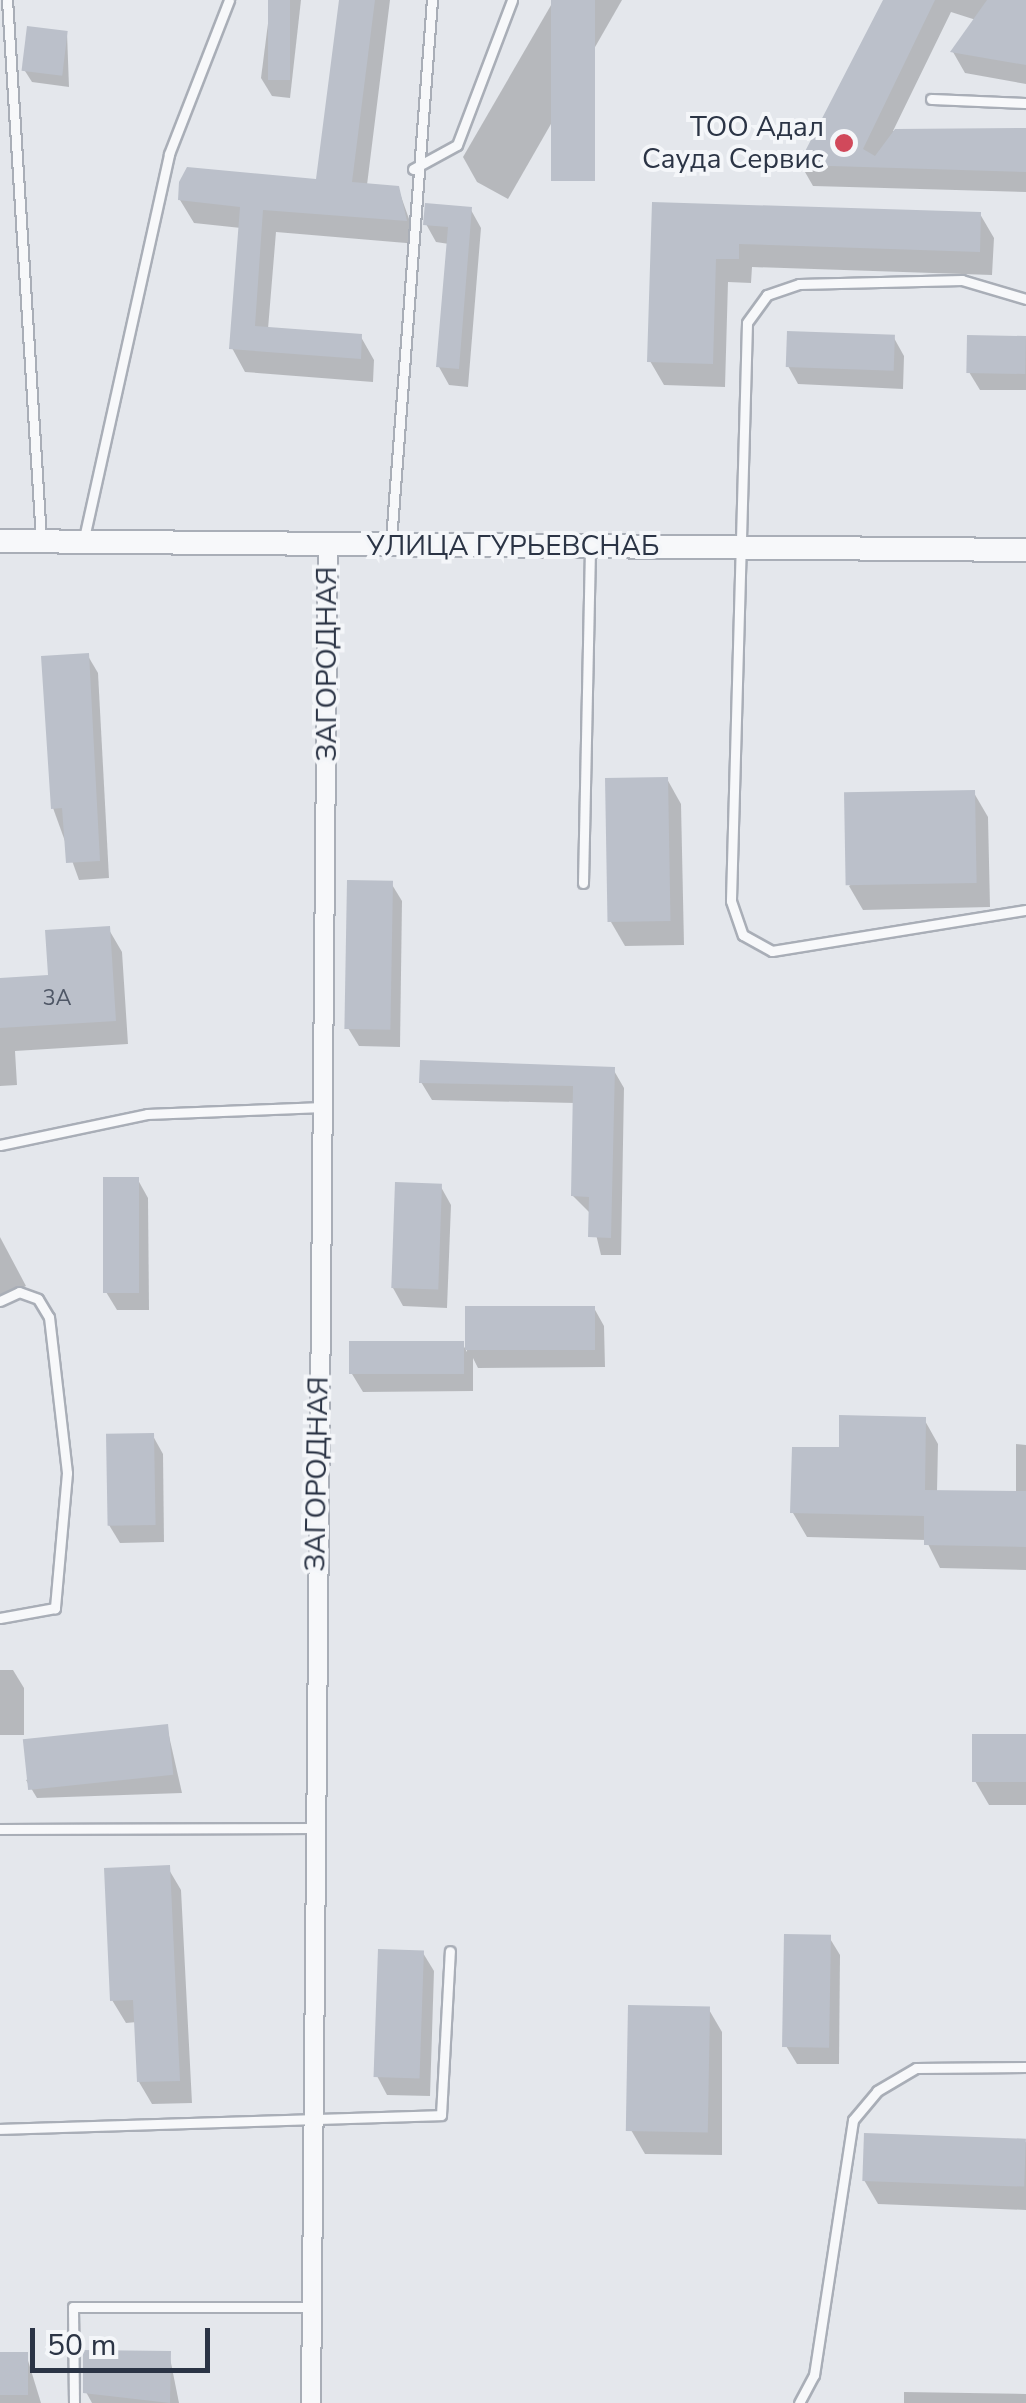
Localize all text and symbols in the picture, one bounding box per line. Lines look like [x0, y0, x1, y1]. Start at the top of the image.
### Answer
place label: ТОО Адал Сауда Сервис [642, 110, 824, 176]
marker: ТОО Адал Сауда Сервис [833, 132, 855, 154]
street label: УЛИЦА ГУРЬЕВСНАБ [367, 529, 659, 563]
street label: ЗАГОРОДНАЯ [310, 566, 344, 762]
house number: 3А [42, 986, 72, 1012]
street label: ЗАГОРОДНАЯ [299, 1376, 335, 1572]
scale bar [35, 2308, 215, 2370]
text: 50 m [47, 2325, 116, 2366]

